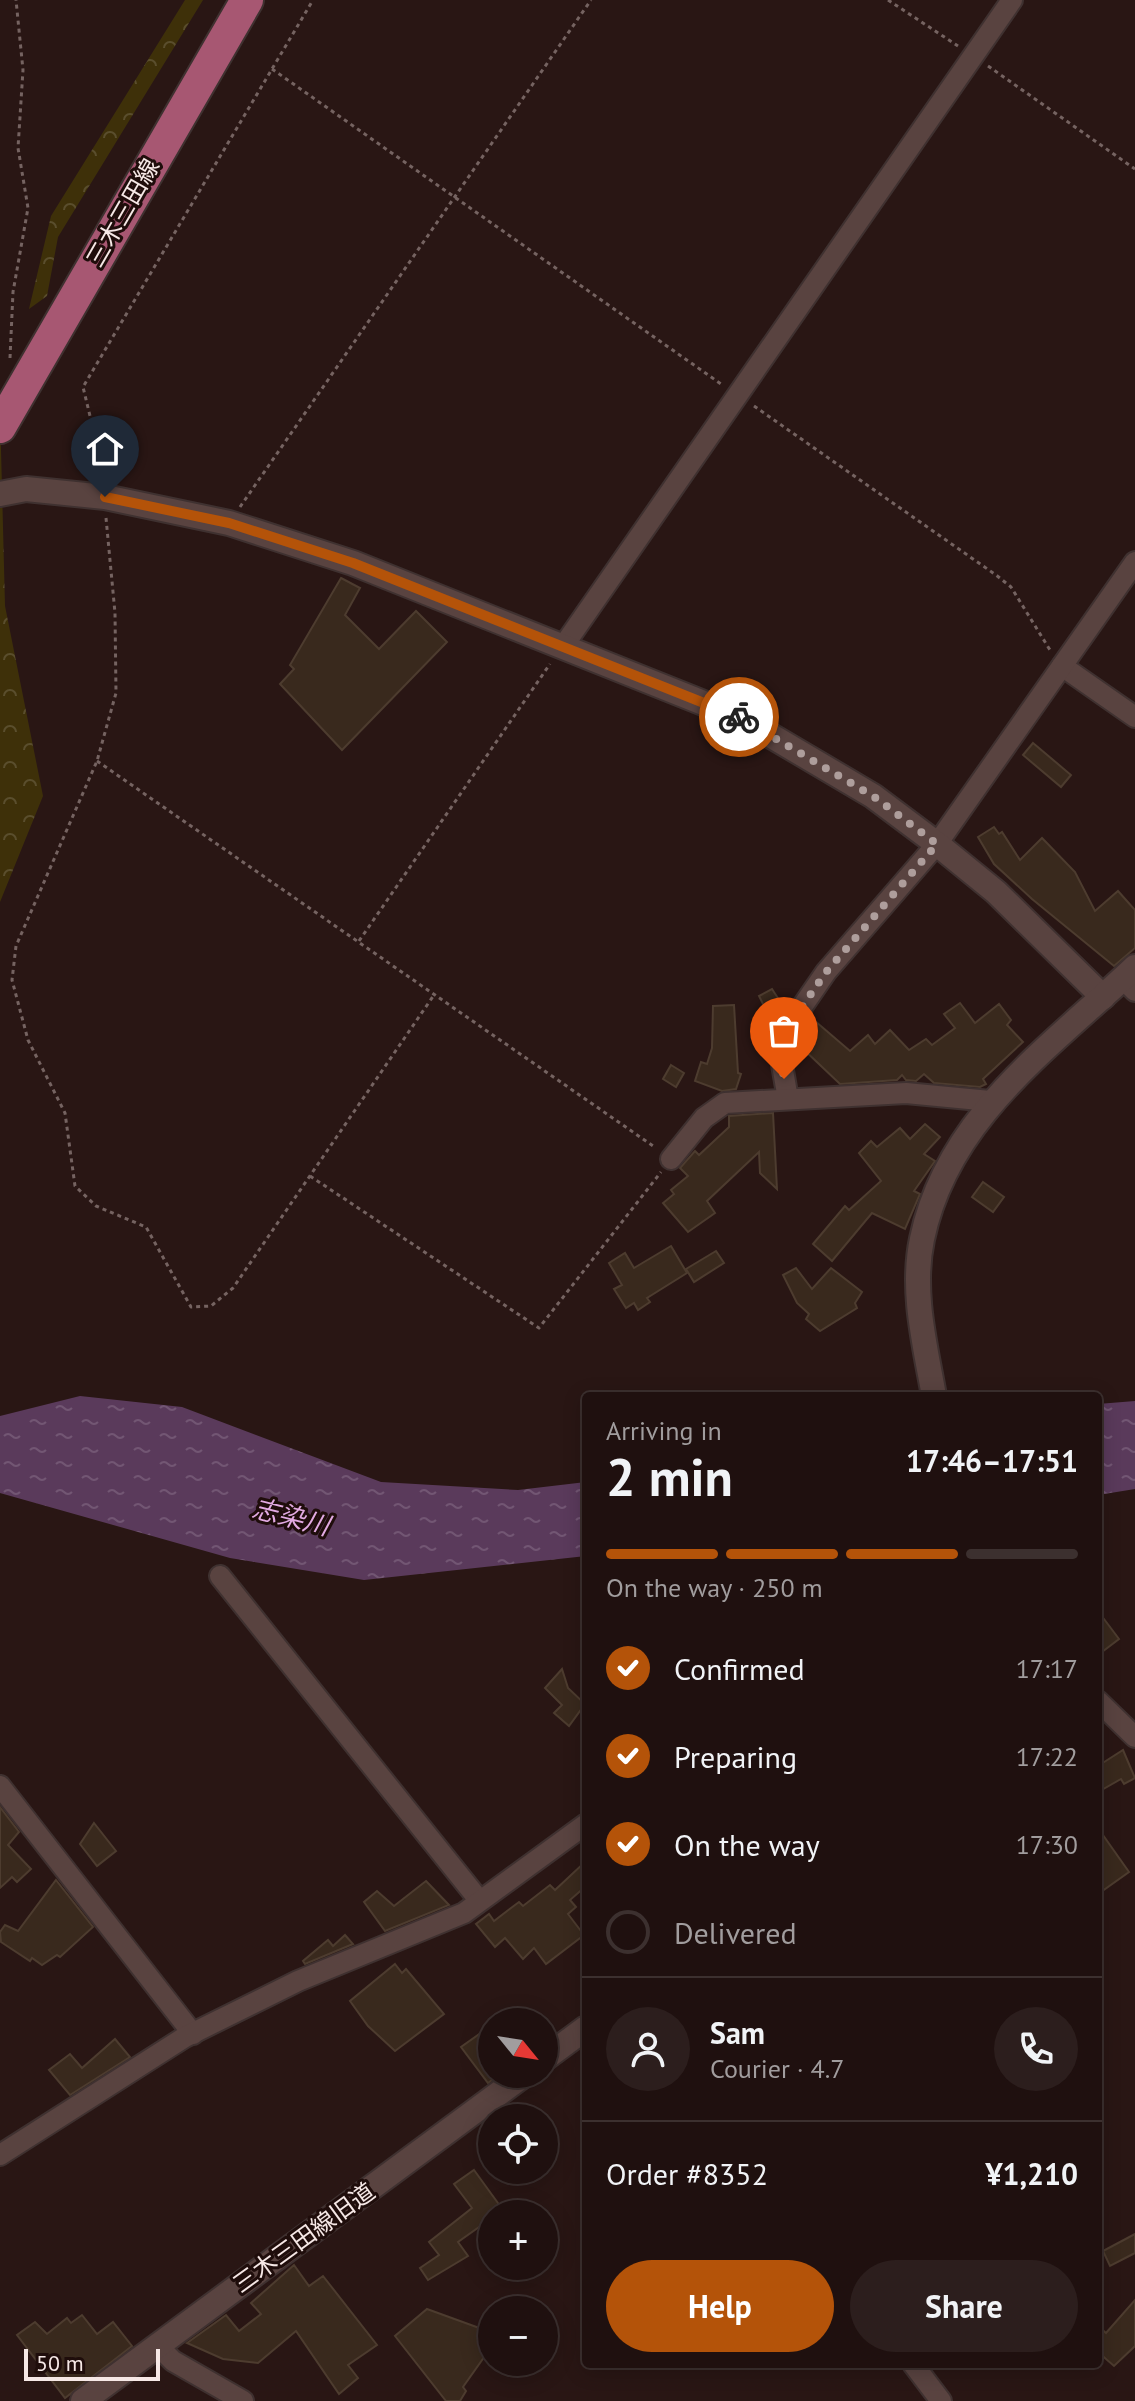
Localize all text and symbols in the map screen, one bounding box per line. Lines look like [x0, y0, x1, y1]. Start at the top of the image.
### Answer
street label: 三木三田線 [79, 153, 166, 272]
pin [71, 415, 139, 497]
icon: home [83, 427, 127, 471]
courier [699, 677, 779, 757]
icon: bike [717, 695, 761, 739]
pin [750, 997, 818, 1079]
icon: bag [762, 1009, 806, 1053]
text: Arriving in [606, 1414, 722, 1447]
text: 17:46–17:51 [906, 1441, 1078, 1480]
text: 2 min [606, 1443, 733, 1510]
water label: 志染川 [249, 1491, 336, 1543]
text: On the way · 250 m [606, 1571, 823, 1604]
icon: check [606, 1646, 650, 1690]
text: Confirmed [674, 1649, 805, 1688]
text: 17:17 [1016, 1652, 1078, 1685]
icon: check [606, 1734, 650, 1778]
text: Preparing [674, 1737, 797, 1776]
text: 17:22 [1016, 1740, 1078, 1773]
icon: check [606, 1822, 650, 1866]
text: On the way [674, 1825, 820, 1864]
text: 17:30 [1016, 1828, 1078, 1861]
text: Delivered [674, 1913, 797, 1952]
button: person [606, 2007, 690, 2091]
button: phone [994, 2007, 1078, 2091]
north arrow [478, 2008, 558, 2088]
map controls [478, 2008, 558, 2376]
text: Sam [710, 2013, 765, 2052]
text: Courier · 4.7 [710, 2052, 844, 2085]
button: locate [478, 2104, 558, 2184]
text: Order #8352 [606, 2154, 768, 2193]
text: ¥1,210 [985, 2154, 1078, 2193]
street label: 三木三田線旧道 [227, 2176, 381, 2300]
button: + [478, 2200, 558, 2280]
button: Help [606, 2260, 834, 2352]
button: Share [850, 2260, 1078, 2352]
button: − [478, 2296, 558, 2376]
scale bar [24, 2345, 160, 2381]
text: 50 m [36, 2349, 84, 2377]

